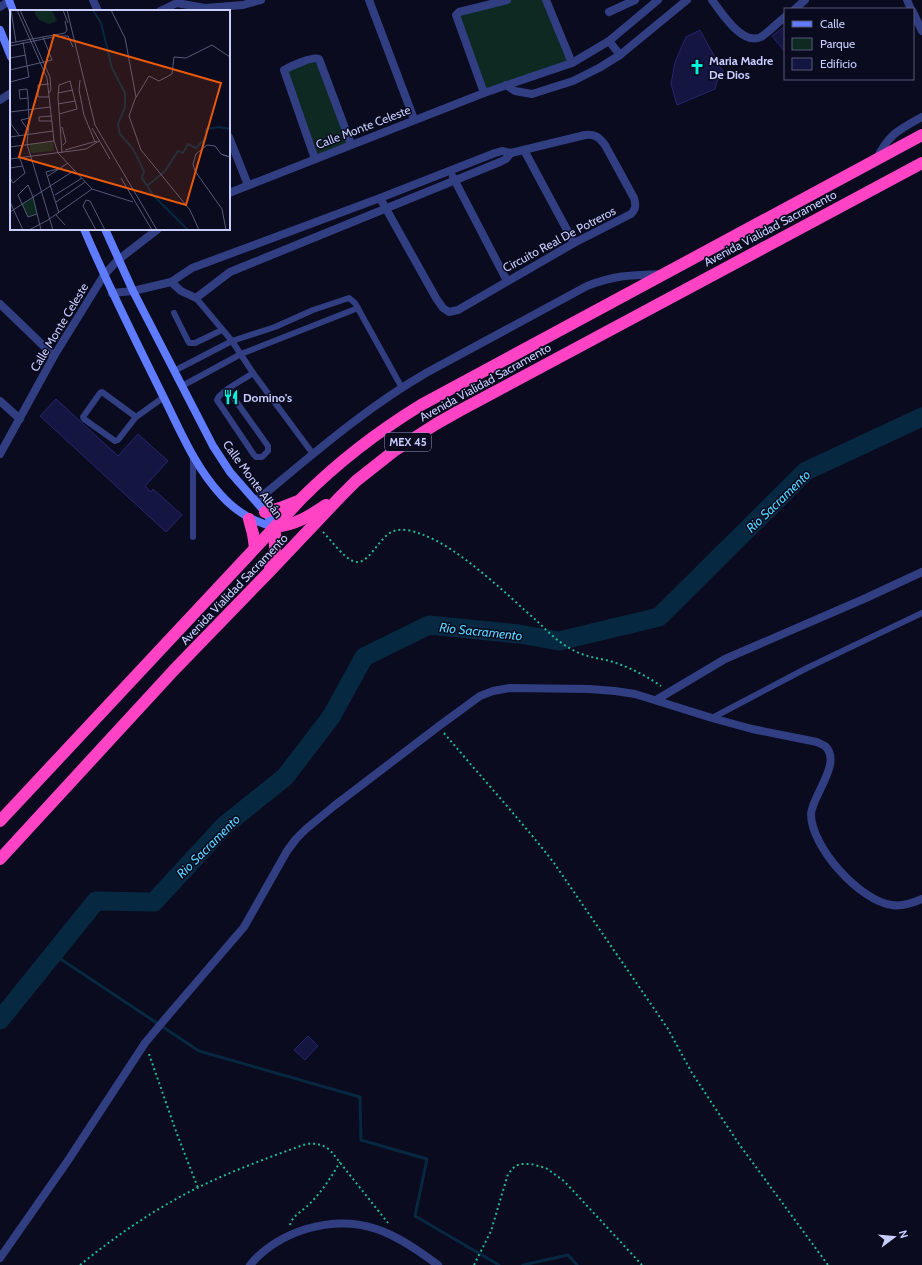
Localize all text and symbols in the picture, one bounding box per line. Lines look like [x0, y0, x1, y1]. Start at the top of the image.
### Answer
legend [784, 8, 914, 80]
inset map [10, 10, 230, 230]
text: Calle [820, 16, 845, 31]
text: Parque [820, 36, 855, 51]
place label: Maria Madre De Dios [709, 53, 773, 82]
text: Edificio [820, 56, 857, 71]
church icon: Maria Madre De Dios [688, 58, 706, 76]
street label: Calle Monte Celeste [313, 102, 413, 152]
street label: Avenida Vialidad Sacramento [701, 186, 839, 269]
street label: Circuito Real De Potreros [500, 203, 618, 275]
street label: Calle Monte Celeste [27, 280, 91, 374]
street label: Avenida Vialidad Sacramento [417, 339, 554, 424]
restaurant icon: Domino's [222, 388, 240, 406]
place label: Domino's [243, 390, 292, 405]
road number: MEX 45 [385, 433, 431, 451]
street label: Calle Monte Albán [220, 437, 286, 521]
water label: Rio Sacramento [742, 466, 814, 536]
street label: Avenida Vialidad Sacramento [177, 530, 291, 647]
water label: Rio Sacramento [439, 619, 524, 643]
water label: Rio Sacramento [173, 811, 243, 881]
north arrow [874, 1217, 914, 1257]
text: N [896, 1229, 911, 1240]

